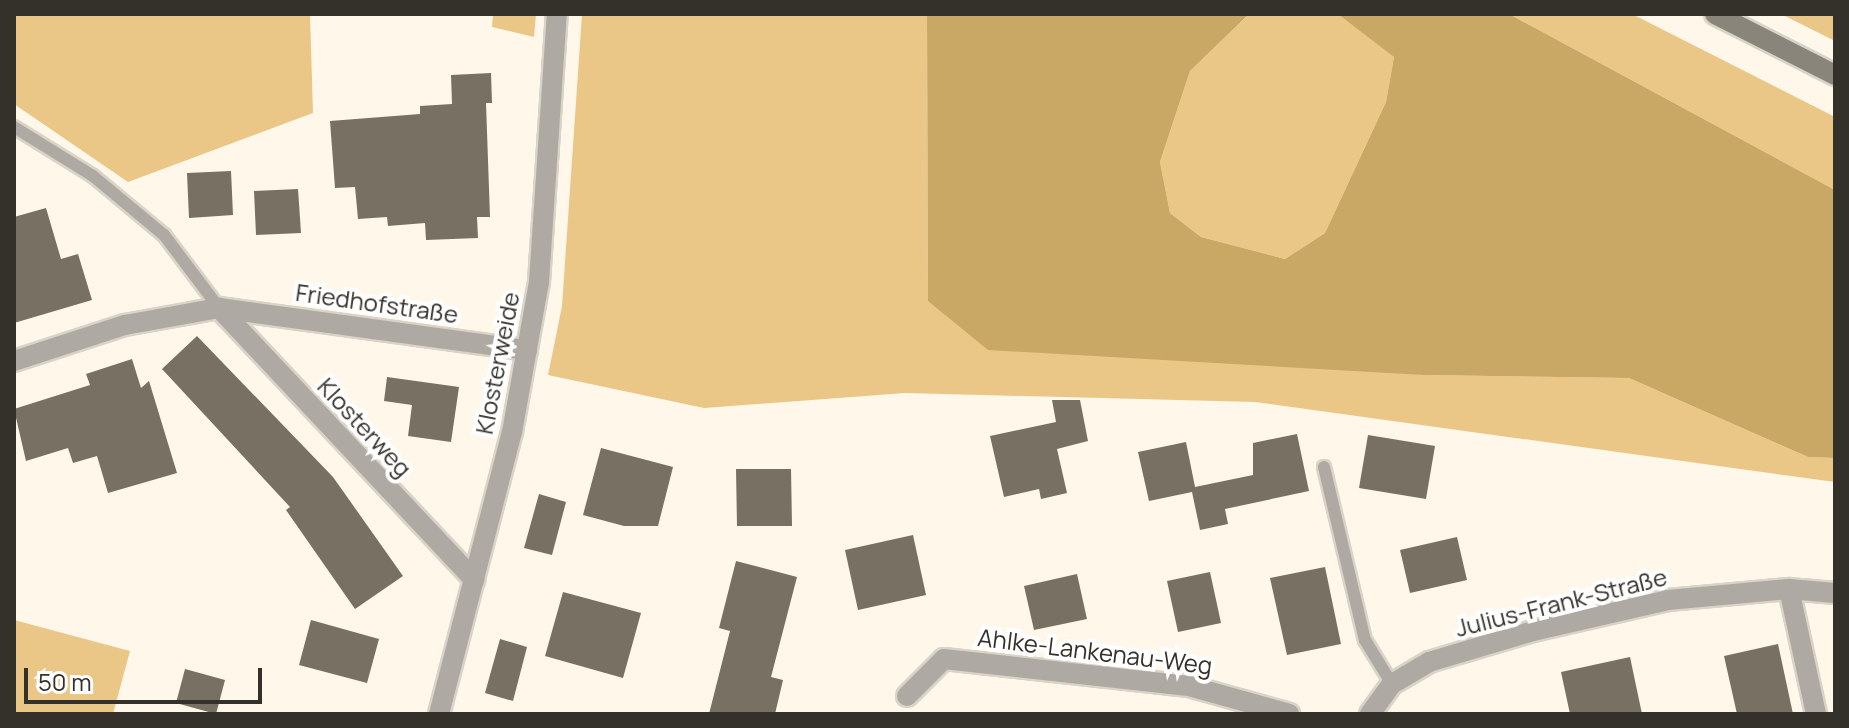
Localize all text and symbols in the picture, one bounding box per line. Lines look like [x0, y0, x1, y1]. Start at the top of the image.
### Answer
street label: Friedhofstraße [294, 277, 460, 329]
street label: Klosterweide [469, 289, 525, 437]
street label: Klosterweg [312, 372, 418, 482]
street label: Julius-Frank-Straße [1452, 562, 1670, 642]
street label: Ahlke-Lankenau-Weg [976, 622, 1214, 680]
scale bar [28, 652, 266, 702]
text: 50 m [38, 665, 92, 698]

